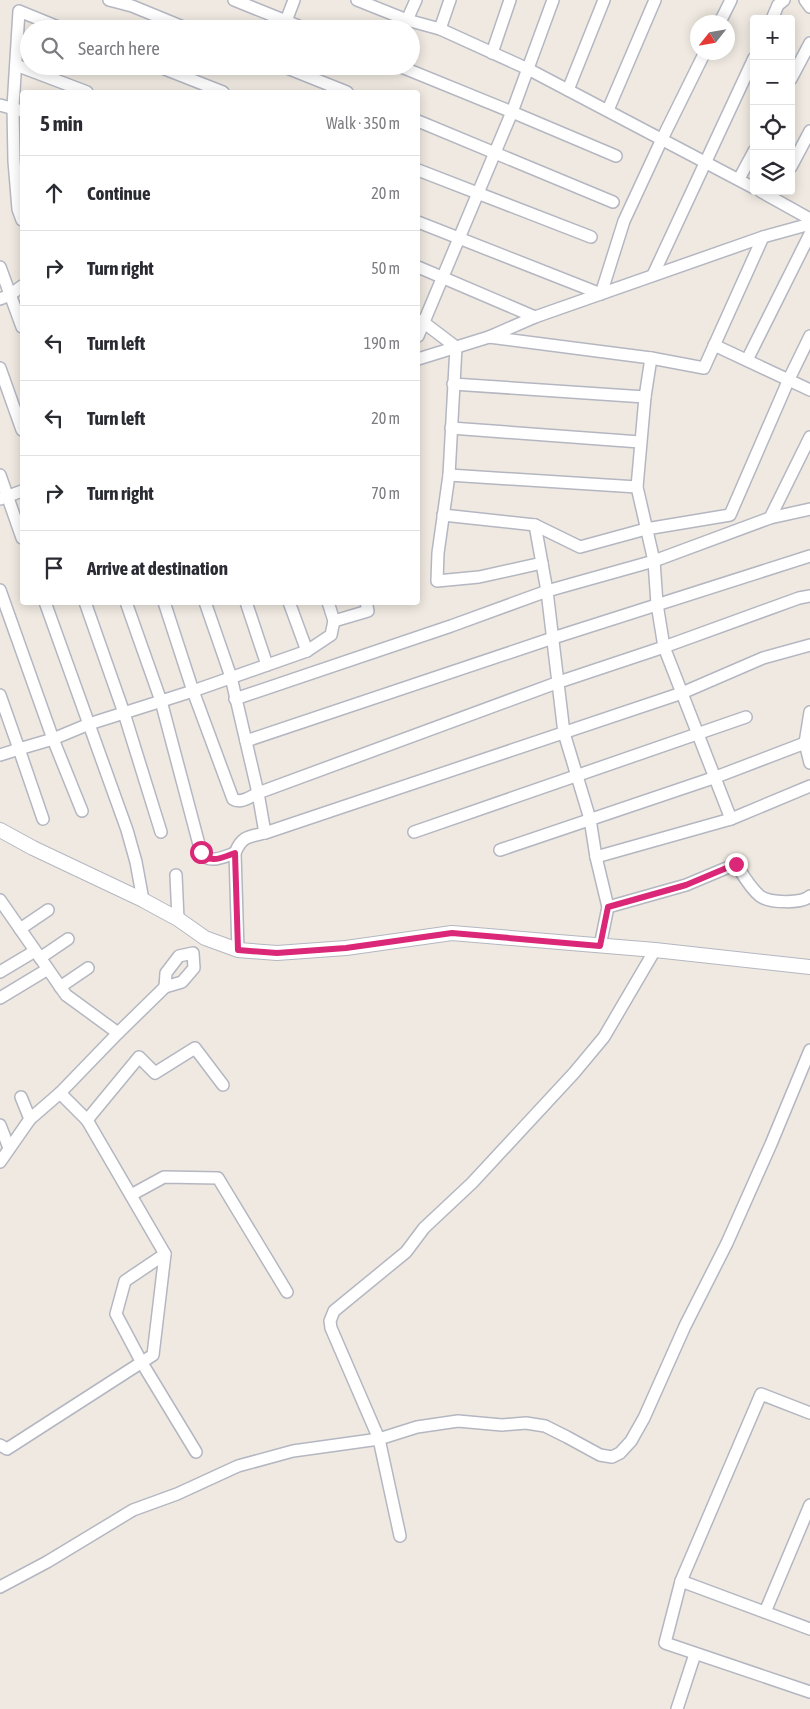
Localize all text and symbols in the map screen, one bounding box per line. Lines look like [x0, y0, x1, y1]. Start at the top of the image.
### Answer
north arrow [690, 15, 735, 60]
map controls [750, 15, 795, 195]
button: + [750, 15, 795, 60]
search box [20, 20, 420, 75]
icon: search [38, 34, 66, 62]
text: Search here [78, 37, 160, 59]
button: − [750, 60, 795, 105]
button: locate [750, 105, 795, 150]
text: 5 min [40, 111, 83, 135]
text: Walk · 350 m [326, 114, 400, 132]
button: layers [750, 150, 795, 195]
icon: ahead [40, 179, 68, 207]
text: Continue [87, 182, 151, 204]
text: 20 m [371, 184, 400, 202]
icon: right [40, 254, 68, 282]
text: Turn right [87, 257, 154, 279]
text: 50 m [371, 259, 400, 277]
icon: left [40, 329, 68, 357]
text: Turn left [87, 332, 145, 354]
text: 190 m [364, 334, 400, 352]
icon: left [40, 404, 68, 432]
text: Turn left [87, 407, 145, 429]
text: 20 m [371, 409, 400, 427]
icon: right [40, 479, 68, 507]
text: Turn right [87, 482, 154, 504]
text: 70 m [371, 484, 400, 502]
icon: arrive [40, 554, 68, 582]
text: Arrive at destination [87, 557, 228, 579]
route start [190, 841, 213, 864]
route end [725, 853, 748, 876]

